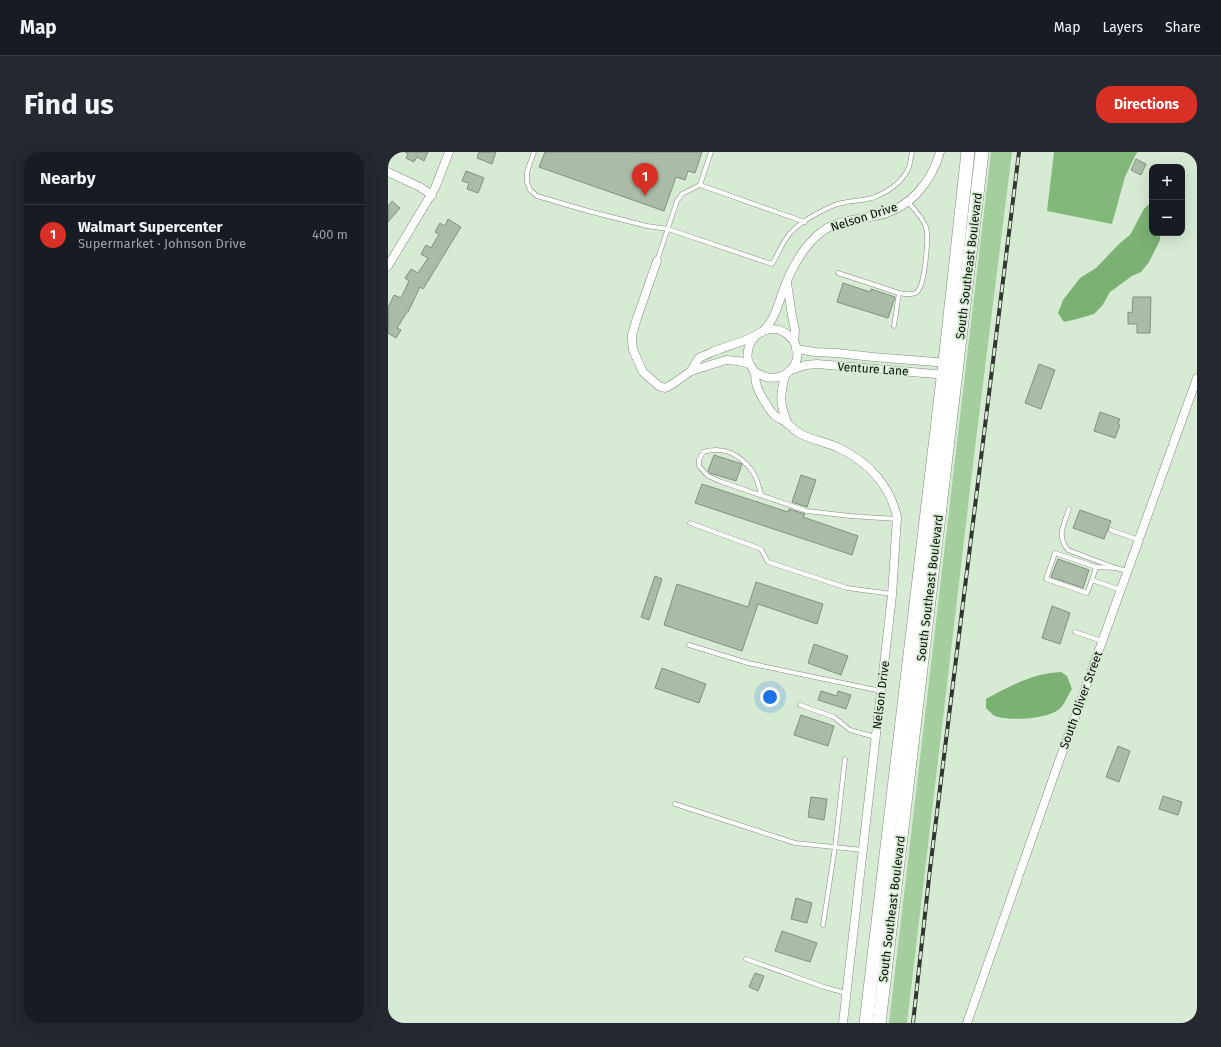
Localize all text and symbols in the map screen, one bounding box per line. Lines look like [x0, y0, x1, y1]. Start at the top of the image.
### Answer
text: Map [20, 16, 57, 39]
text: Map [1054, 19, 1080, 36]
text: Layers [1102, 19, 1143, 36]
text: Share [1165, 19, 1201, 36]
button: Directions [1096, 86, 1197, 123]
text: Find us [24, 88, 114, 121]
pin: 1 [632, 163, 658, 196]
map controls [1149, 164, 1185, 236]
button: + [1149, 164, 1185, 200]
text: Nearby [40, 168, 95, 189]
street label: South Southeast Boulevard [953, 192, 985, 340]
street label: Nelson Drive [829, 200, 899, 234]
button: − [1149, 200, 1185, 236]
text: Walmart Supercenter [78, 218, 223, 236]
text: 1 [50, 227, 56, 242]
text: 400 m [312, 227, 348, 242]
text: Supermarket · Johnson Drive [78, 236, 246, 251]
street label: Venture Lane [837, 360, 909, 378]
street label: South Southeast Boulevard [914, 514, 946, 662]
street label: South Oliver Street [1057, 649, 1105, 751]
street label: Nelson Drive [870, 660, 892, 730]
your location [760, 687, 780, 707]
street label: South Southeast Boulevard [876, 835, 908, 983]

